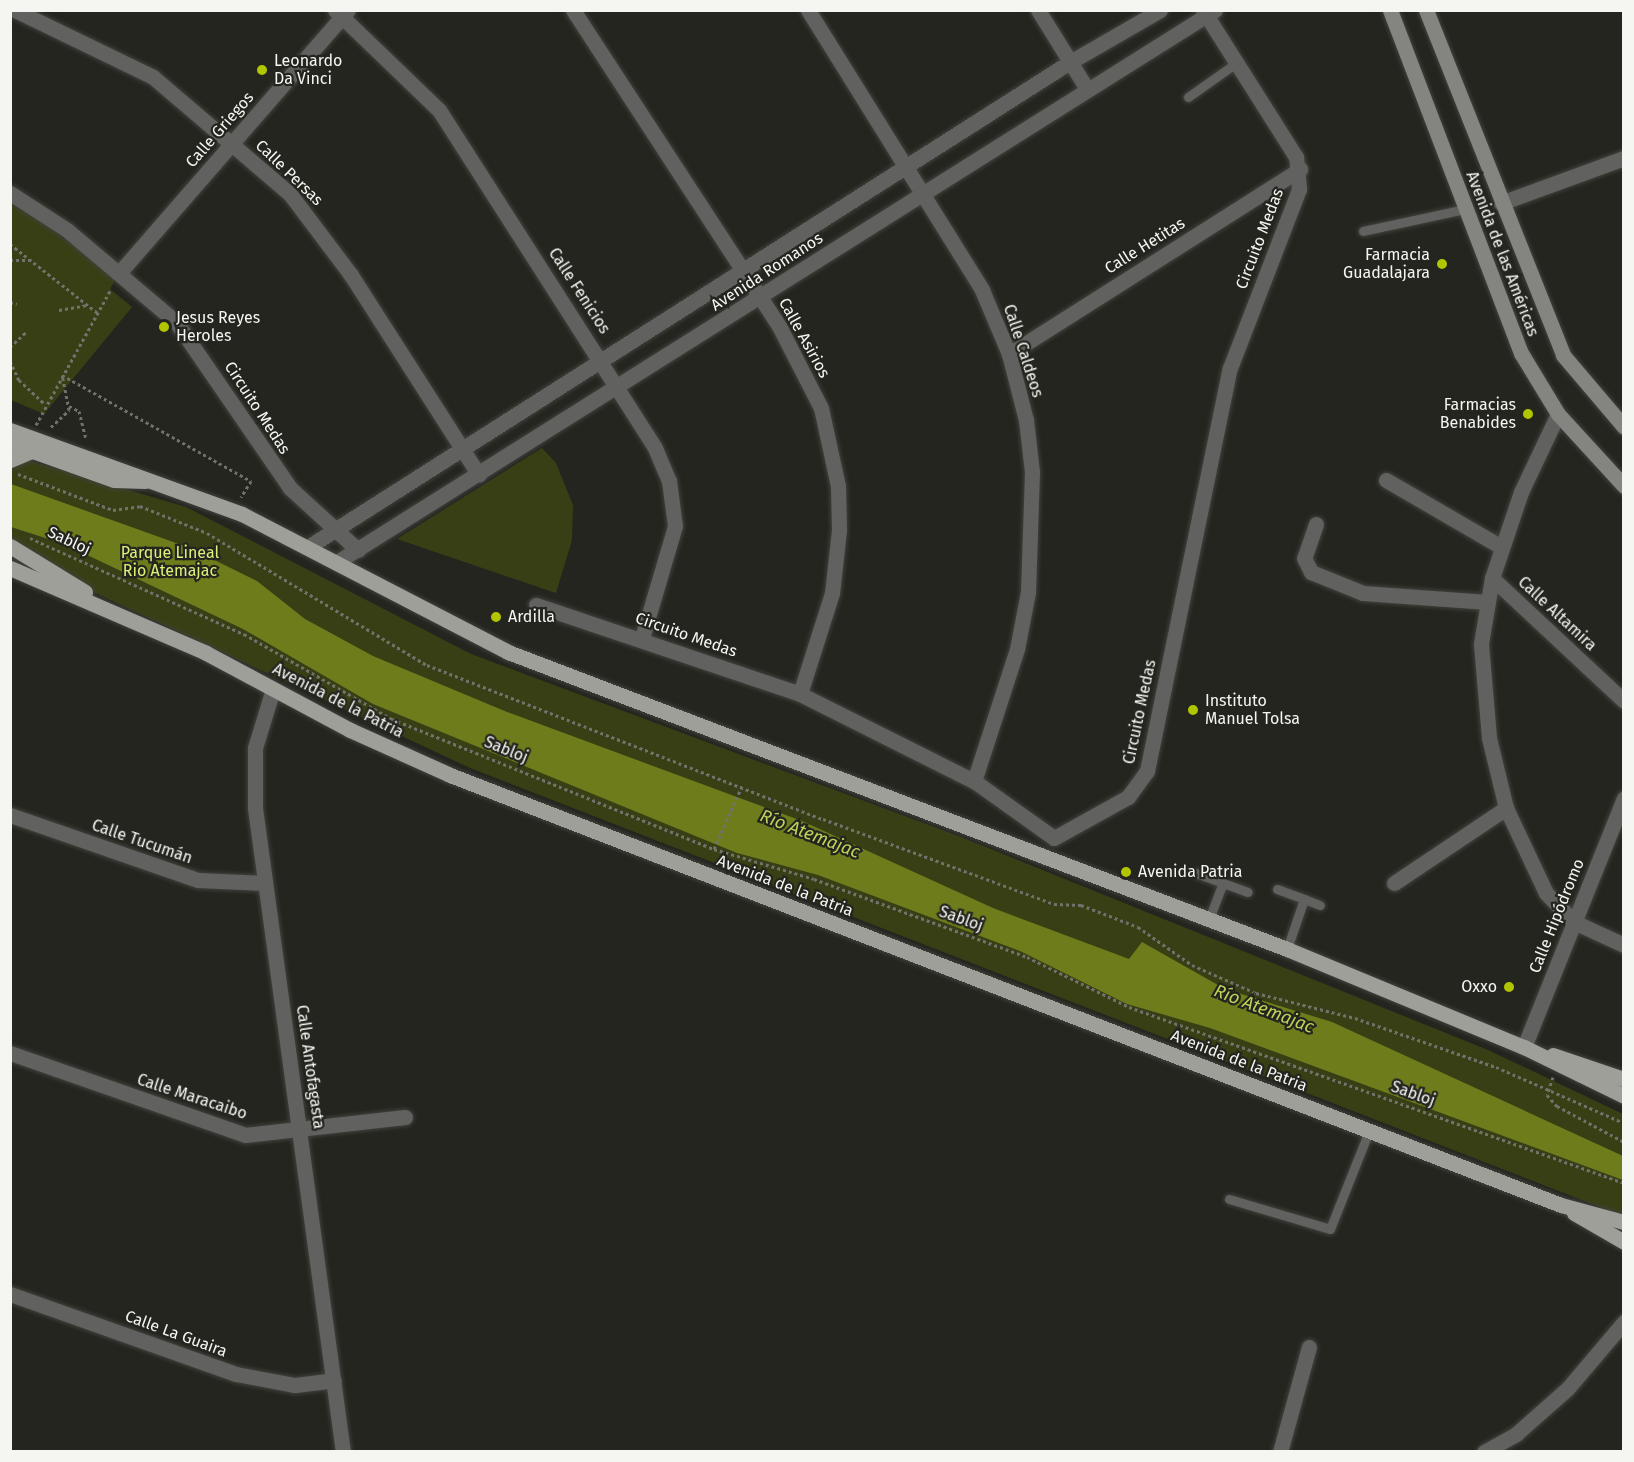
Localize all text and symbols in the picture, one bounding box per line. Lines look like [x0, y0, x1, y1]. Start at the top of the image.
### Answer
place label: Leonardo Da Vinci [274, 51, 342, 89]
marker: Leonardo Da Vinci [255, 63, 269, 77]
street label: Calle Griegos [182, 88, 258, 172]
street label: Calle Persas [251, 136, 327, 210]
street label: Avenida de las Américas [1462, 169, 1542, 339]
street label: Circuito Medas [1232, 186, 1288, 292]
street label: Calle Hetitas [1101, 214, 1189, 278]
street label: Avenida Romanos [707, 229, 827, 315]
street label: Calle Fenicios [544, 244, 614, 338]
place label: Farmacia Guadalajara [1343, 245, 1430, 283]
marker: Farmacia Guadalajara [1435, 257, 1449, 271]
street label: Calle Asirios [774, 295, 834, 381]
street label: Calle Caldeos [999, 302, 1047, 400]
place label: Jesus Reyes Heroles [176, 308, 260, 346]
marker: Jesus Reyes Heroles [157, 320, 171, 334]
street label: Circuito Medas [220, 358, 294, 458]
place label: Farmacias Benabides [1440, 395, 1516, 433]
marker: Farmacias Benabides [1521, 407, 1535, 421]
street label: Sabloj [44, 523, 94, 559]
park label: Parque Lineal Rio Atemajac [121, 543, 219, 581]
street label: Calle Altamira [1514, 573, 1600, 655]
place label: Ardilla [508, 607, 555, 627]
street label: Circuito Medas [633, 609, 739, 661]
marker: Ardilla [489, 610, 503, 624]
street label: Circuito Medas [1120, 658, 1160, 766]
street label: Avenida de la Patria [269, 660, 407, 742]
place label: Instituto Manuel Tolsa [1205, 691, 1300, 729]
marker: Instituto Manuel Tolsa [1186, 703, 1200, 717]
street label: Sabloj [481, 733, 531, 767]
water label: Río Atemajac [757, 805, 863, 863]
street label: Calle Tucumán [89, 816, 195, 868]
street label: Avenida de la Patria [714, 851, 856, 921]
street label: Calle Hipódromo [1525, 856, 1589, 976]
place label: Avenida Patria [1138, 862, 1242, 882]
marker: Avenida Patria [1119, 865, 1133, 879]
street label: Sabloj [936, 902, 986, 936]
place label: Oxxo [1461, 977, 1497, 997]
water label: Río Atemajac [1211, 980, 1317, 1038]
marker: Oxxo [1502, 980, 1516, 994]
street label: Calle Antofagasta [292, 1004, 328, 1130]
street label: Avenida de la Patria [1168, 1026, 1310, 1096]
street label: Calle Maracaibo [135, 1070, 249, 1124]
street label: Sabloj [1388, 1077, 1438, 1111]
street label: Calle La Guaira [122, 1307, 230, 1361]

